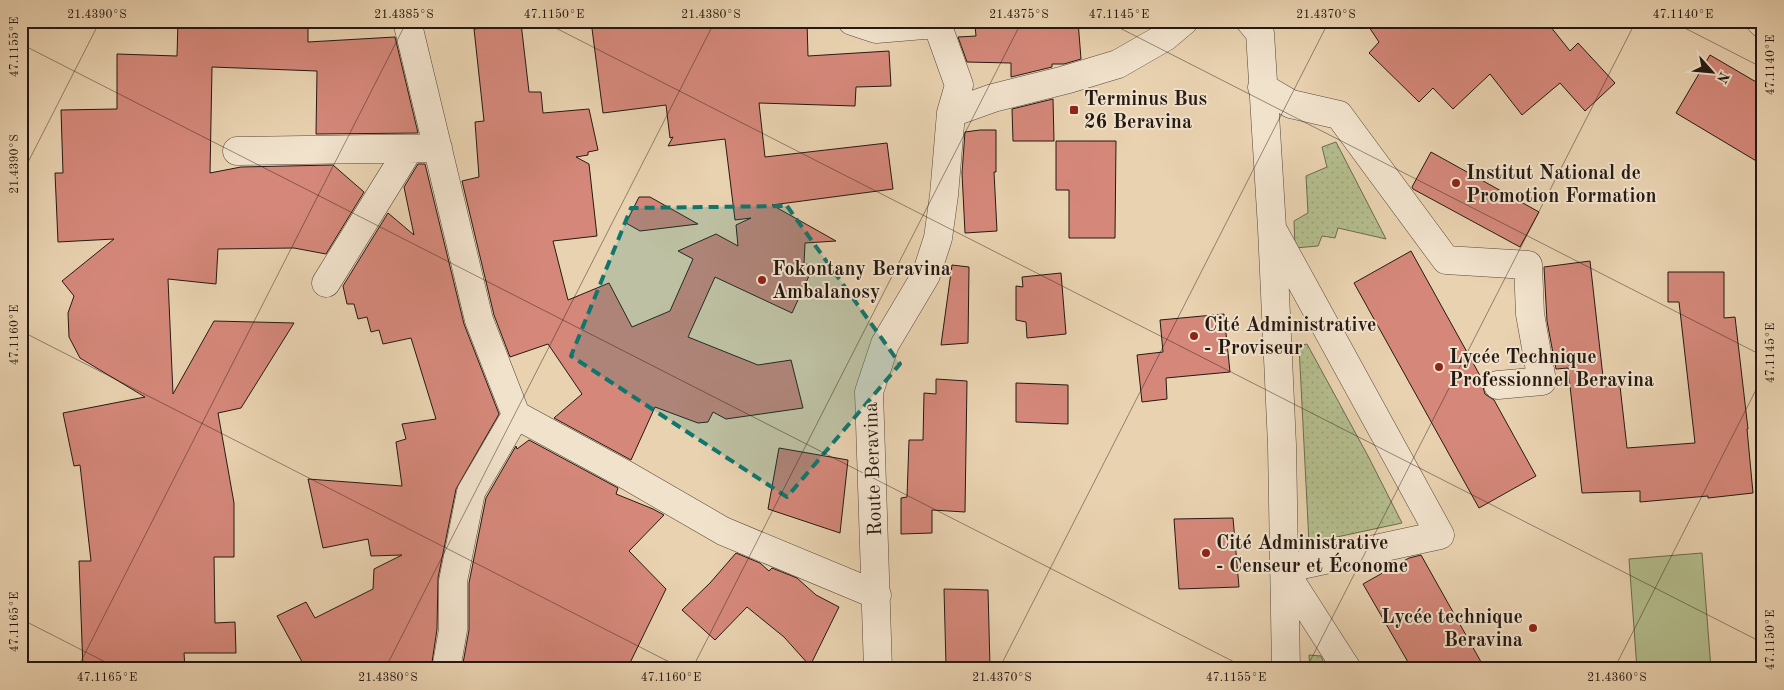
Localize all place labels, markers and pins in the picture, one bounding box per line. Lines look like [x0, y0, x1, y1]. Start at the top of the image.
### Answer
place label: Terminus Bus 26 Beravina [1084, 90, 1207, 133]
marker: Terminus Bus 26 Beravina [1068, 104, 1080, 116]
place label: Institut National de Promotion Formation [1466, 164, 1657, 207]
marker: Institut National de Promotion Formation [1450, 177, 1462, 189]
place label: Fokontany Beravina Ambalanosy [772, 260, 951, 303]
marker: Fokontany Beravina Ambalanosy [756, 274, 768, 286]
place label: Cité Administrative - Proviseur [1204, 316, 1376, 359]
marker: Cité Administrative - Proviseur [1188, 330, 1200, 342]
place label: Lycée Technique Professionnel Beravina [1449, 348, 1654, 391]
marker: Lycée Technique Professionnel Beravina [1433, 361, 1445, 373]
place label: Cité Administrative - Censeur et Économe [1216, 534, 1408, 577]
marker: Cité Administrative - Censeur et Économe [1200, 547, 1212, 559]
place label: Lycée technique Beravina [1381, 608, 1523, 651]
marker: Lycée technique Beravina [1527, 622, 1539, 634]

